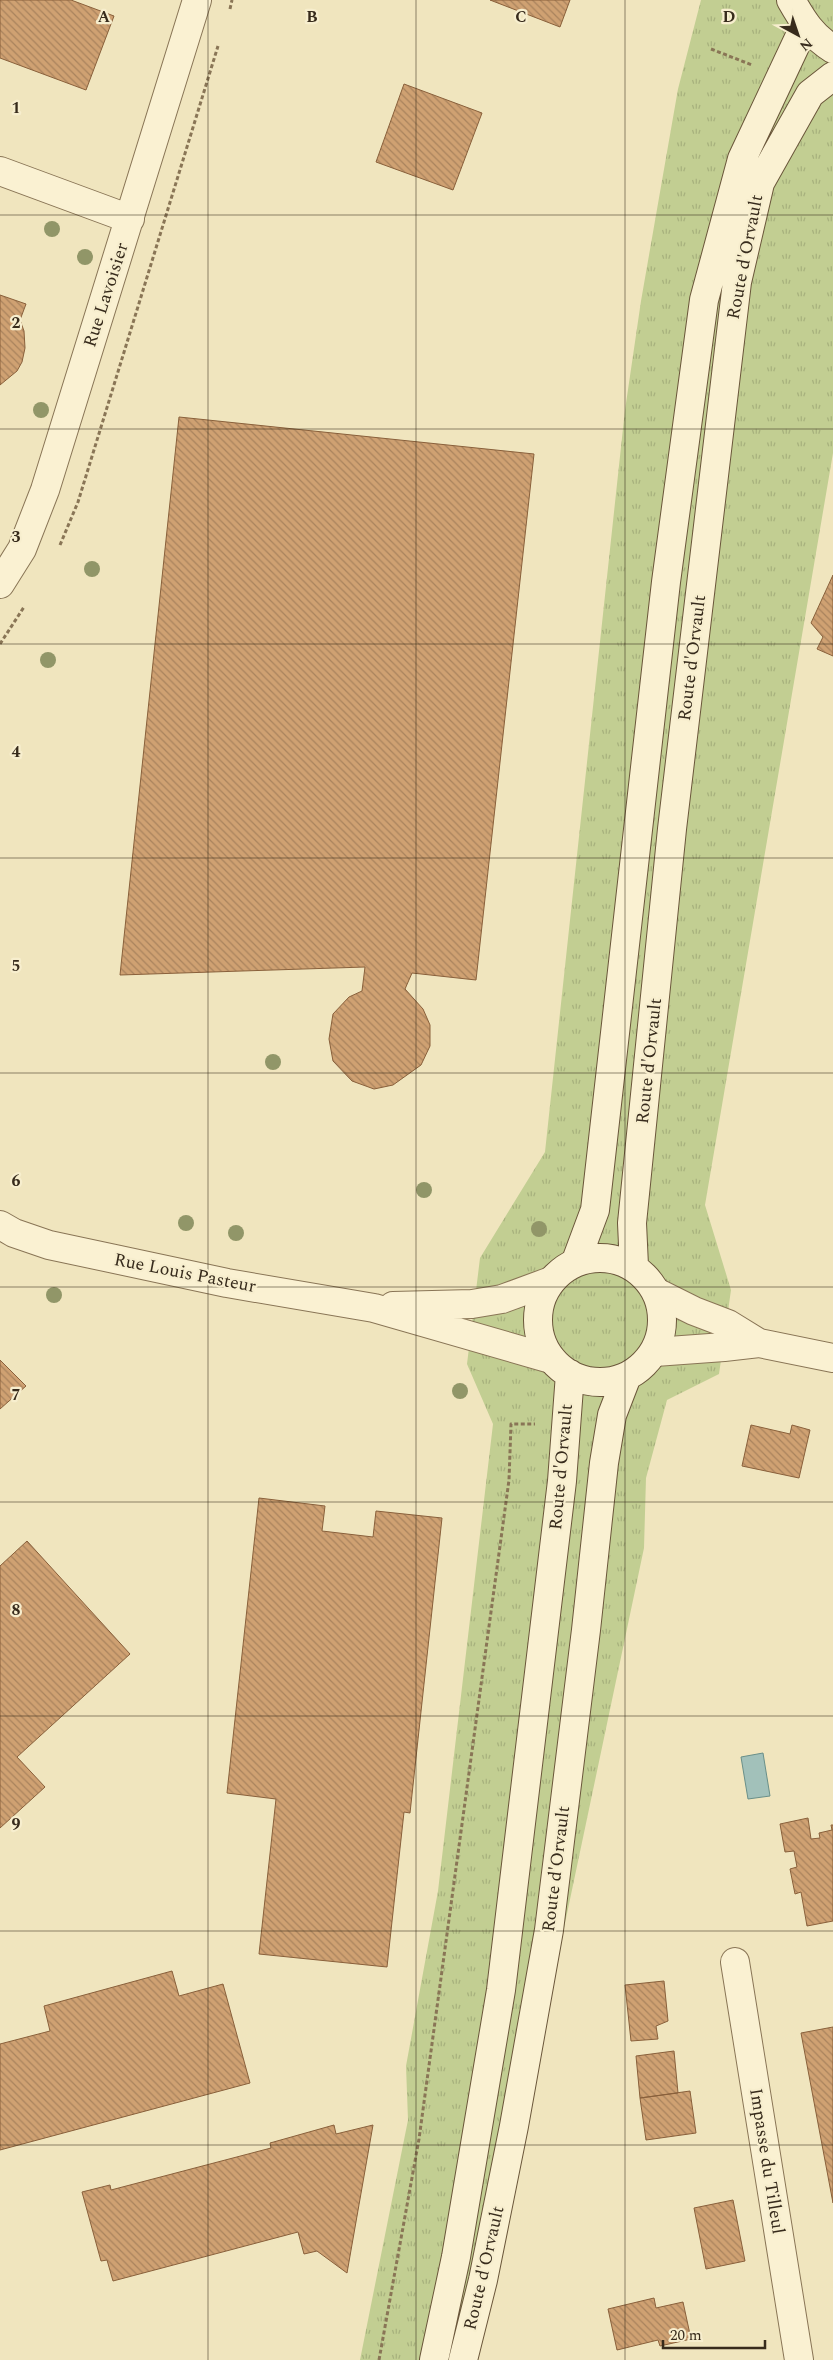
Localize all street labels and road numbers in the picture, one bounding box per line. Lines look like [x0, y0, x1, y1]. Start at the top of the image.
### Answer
street label: Route d'Orvault [720, 192, 770, 322]
street label: Rue Lavoisier [76, 239, 136, 351]
street label: Route d'Orvault [671, 593, 713, 723]
street label: Route d'Orvault [629, 997, 669, 1125]
street label: Rue Louis Pasteur [112, 1246, 258, 1300]
street label: Route d'Orvault [542, 1403, 580, 1531]
street label: Route d'Orvault [535, 1804, 577, 1934]
street label: Impasse du Tilleul [742, 2086, 792, 2236]
street label: Route d'Orvault [457, 2203, 511, 2333]

